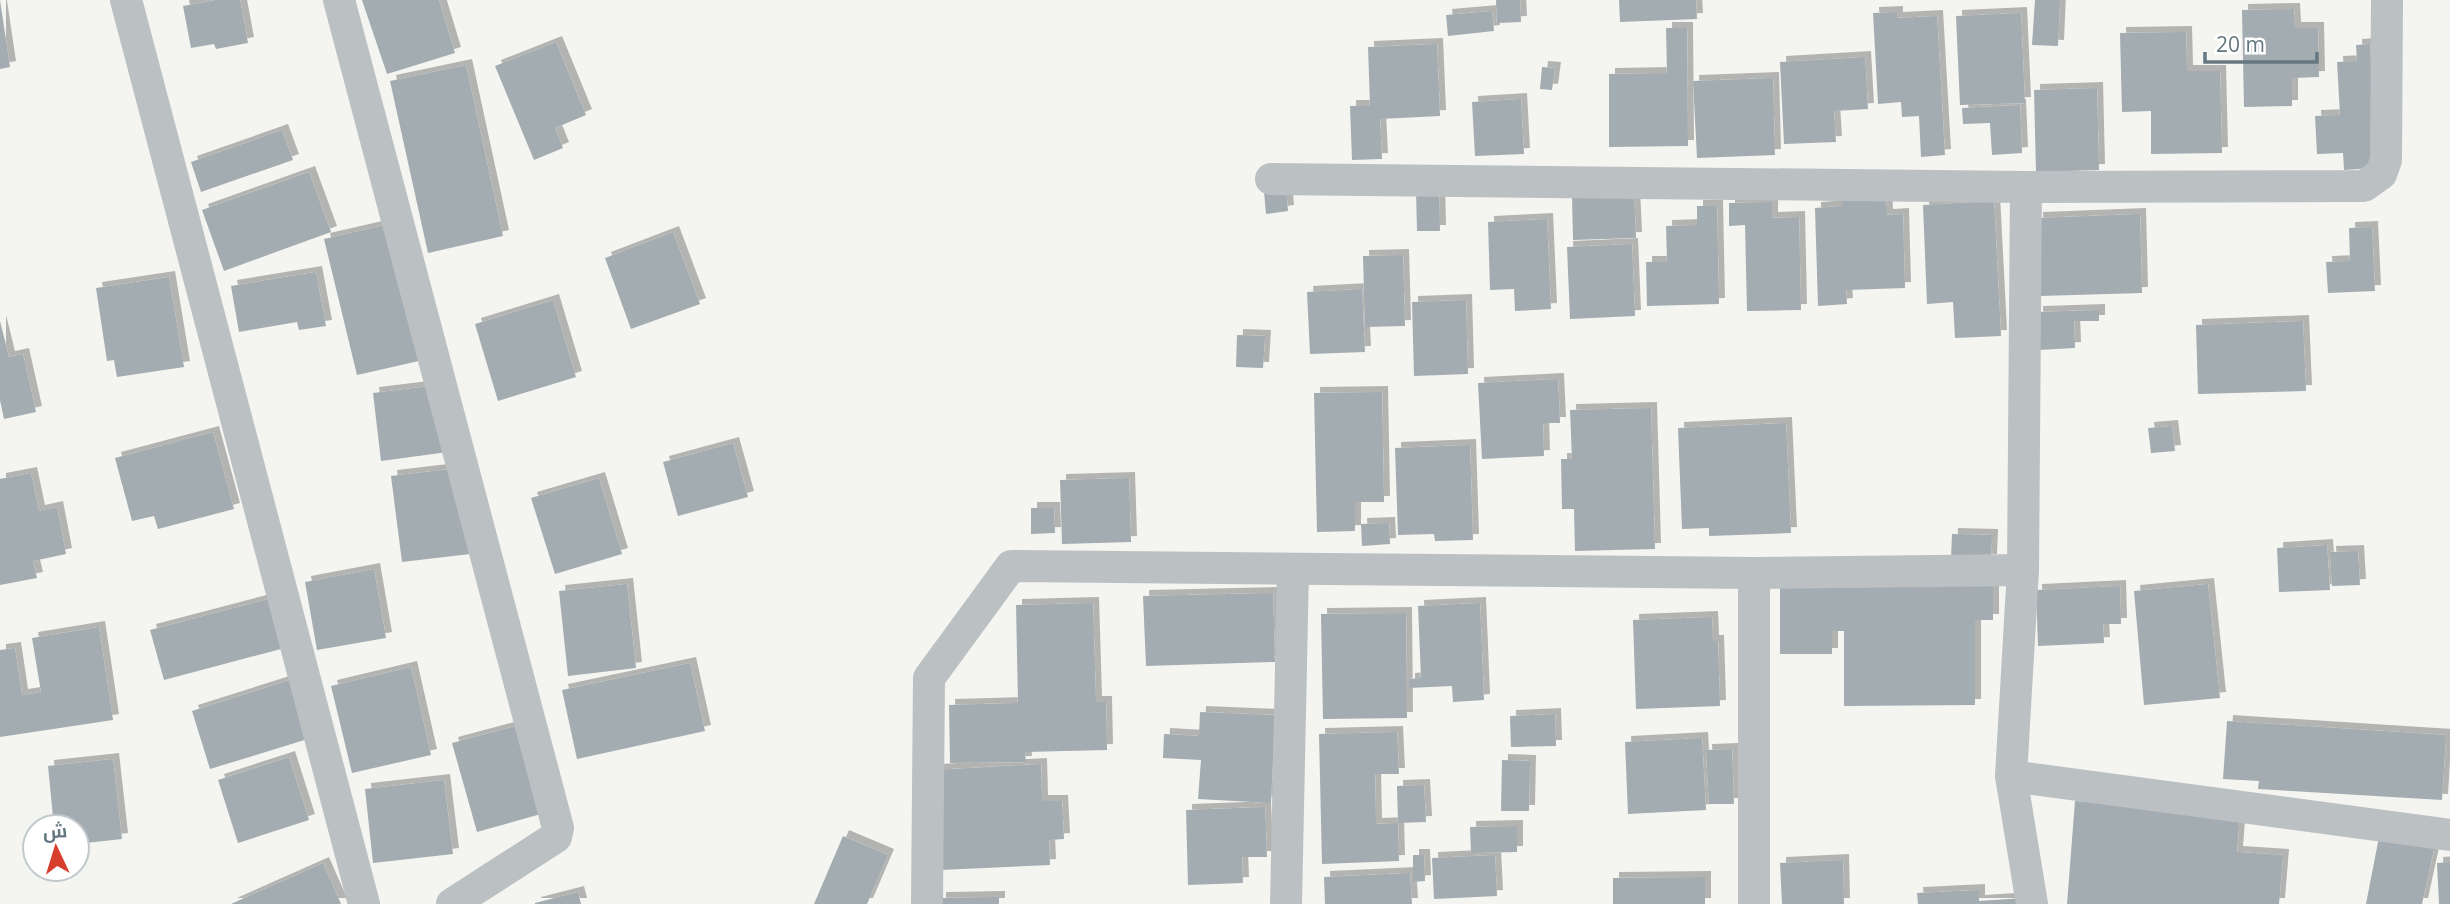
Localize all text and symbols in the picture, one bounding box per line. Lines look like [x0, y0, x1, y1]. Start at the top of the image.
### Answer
scale bar [2205, 21, 2317, 65]
text: 20 m [2216, 30, 2265, 58]
north arrow [21, 813, 91, 883]
text: ش [42, 817, 68, 845]

